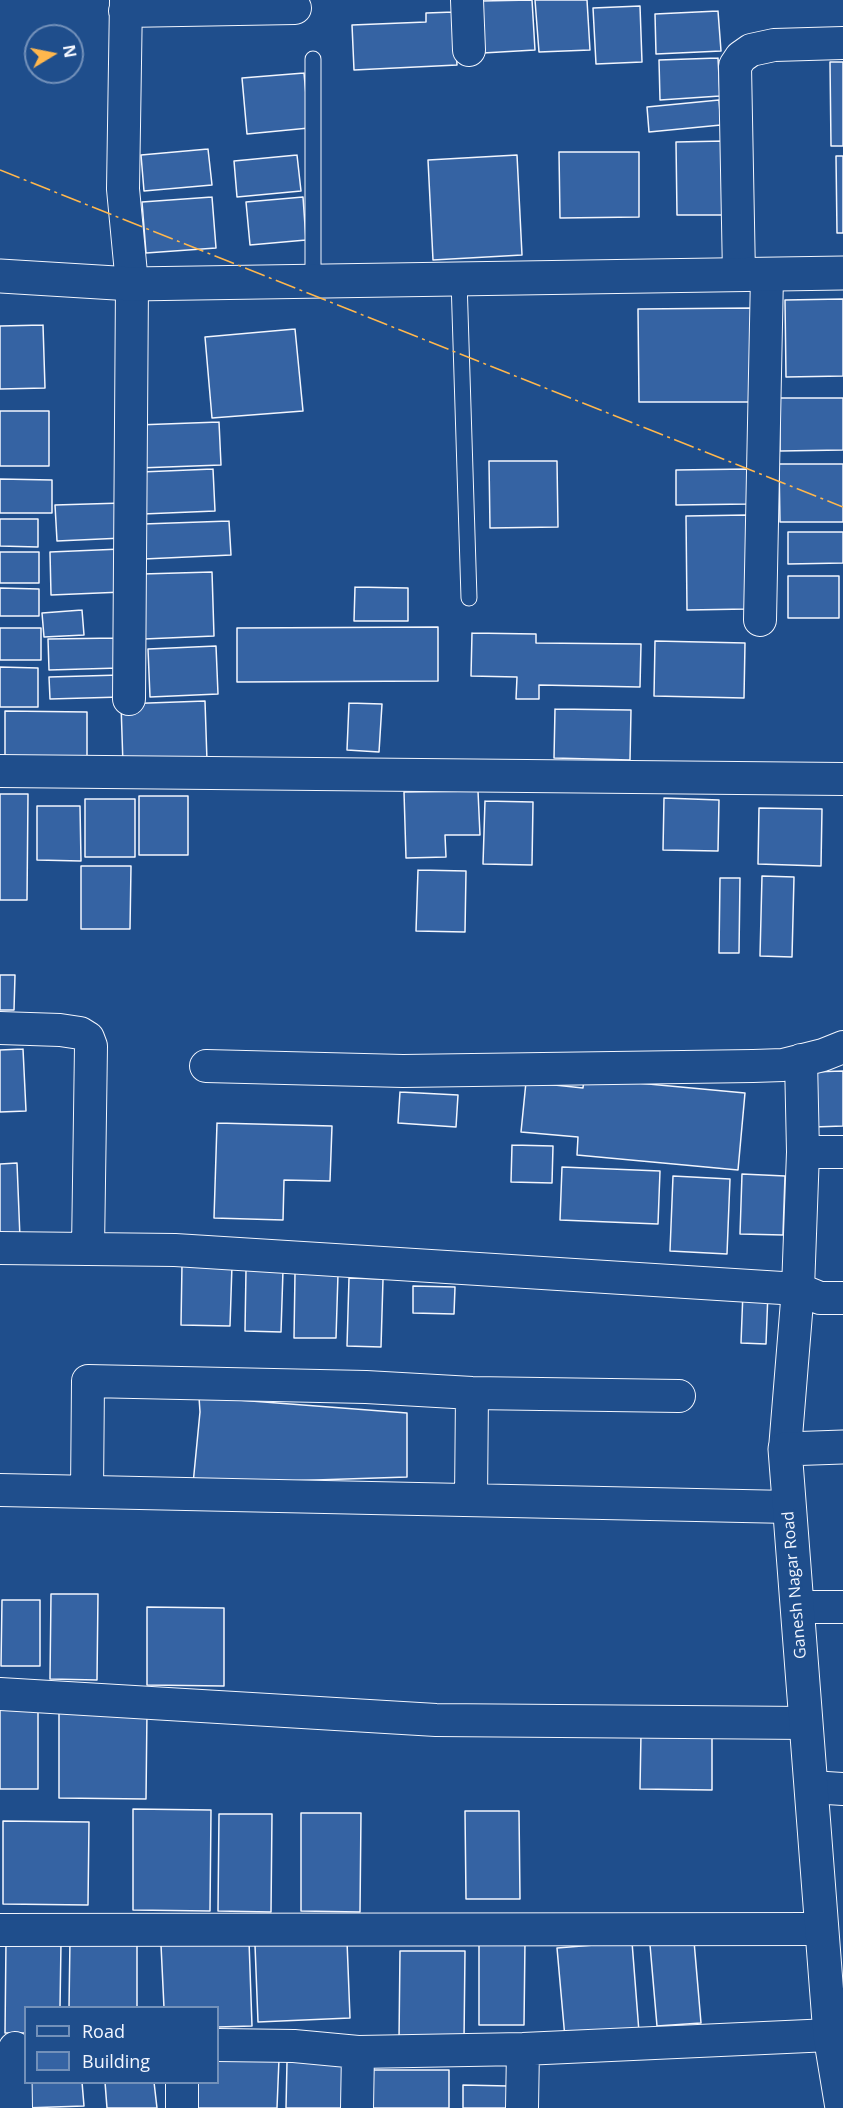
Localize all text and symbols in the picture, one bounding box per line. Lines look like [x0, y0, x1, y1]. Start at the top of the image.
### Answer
north arrow [24, 24, 84, 84]
text: N [58, 43, 82, 60]
street label: Ganesh Nagar Road [779, 1510, 811, 1660]
legend [24, 2006, 219, 2084]
text: Road [82, 2019, 125, 2043]
text: Building [82, 2049, 150, 2073]

